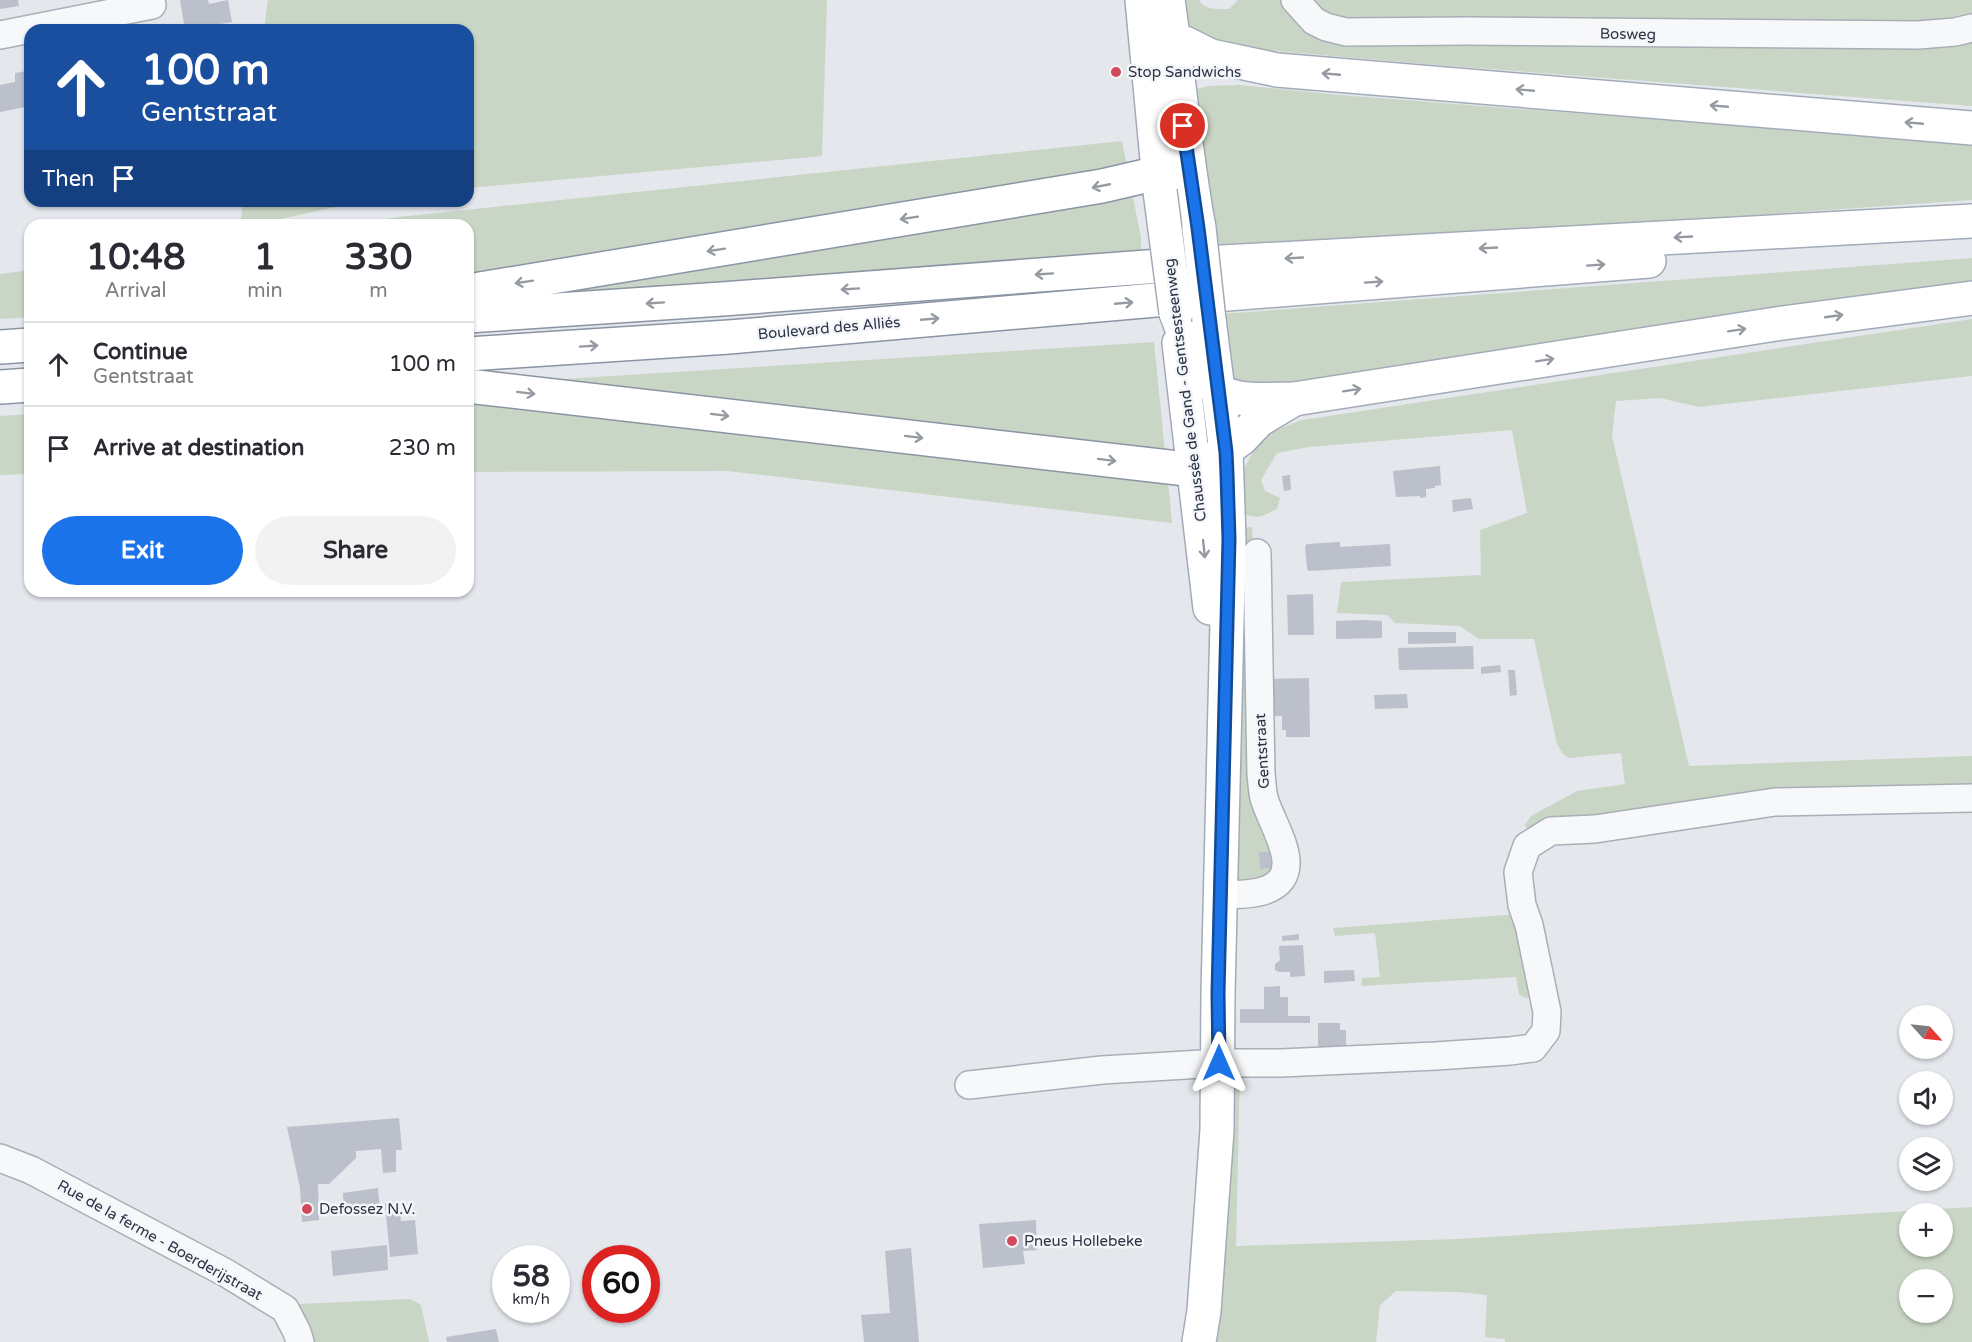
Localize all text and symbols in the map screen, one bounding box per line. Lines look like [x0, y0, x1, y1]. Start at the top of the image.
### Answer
street label: Bosweg [1600, 25, 1656, 43]
text: 100 m [141, 45, 270, 96]
icon: ahead [42, 48, 120, 126]
place label: Stop Sandwichs [1128, 63, 1241, 81]
marker: Stop Sandwichs [1109, 65, 1123, 79]
one-way arrow [1321, 69, 1341, 80]
one-way arrow [1516, 84, 1536, 95]
text: Gentstraat [141, 96, 277, 129]
pin [1157, 100, 1208, 151]
one-way arrow [1710, 100, 1730, 111]
icon: arrive [1166, 109, 1199, 142]
one-way arrow [1904, 117, 1924, 128]
icon: arrive [107, 162, 140, 195]
text: Then [42, 166, 95, 192]
one-way arrow [1092, 181, 1111, 192]
one-way arrow [899, 213, 919, 224]
one-way arrow [1673, 232, 1693, 243]
text: 10:48 [86, 236, 186, 279]
text: 1 [254, 236, 276, 279]
text: 330 [344, 236, 412, 279]
one-way arrow [1479, 242, 1499, 253]
one-way arrow [707, 245, 727, 256]
one-way arrow [1284, 253, 1304, 264]
street label: Chaussée de Gand - Gentsesteenweg [1160, 257, 1210, 523]
one-way arrow [1585, 259, 1605, 270]
one-way arrow [1035, 269, 1055, 280]
one-way arrow [515, 277, 534, 288]
one-way arrow [1363, 277, 1383, 288]
text: Arrival [105, 279, 167, 303]
text: min [247, 279, 283, 303]
text: m [369, 279, 388, 303]
one-way arrow [840, 284, 860, 295]
one-way arrow [1114, 297, 1134, 308]
one-way arrow [646, 298, 666, 309]
one-way arrow [1823, 311, 1843, 322]
street label: Boulevard des Alliés [757, 313, 901, 343]
one-way arrow [920, 313, 940, 324]
one-way arrow [1727, 325, 1747, 336]
text: Continue [93, 339, 188, 365]
one-way arrow [579, 341, 599, 352]
icon: ahead [42, 348, 75, 381]
text: 100 m [389, 351, 456, 377]
one-way arrow [1534, 354, 1554, 365]
text: Gentstraat [93, 365, 194, 389]
one-way arrow [1342, 384, 1361, 395]
one-way arrow [516, 388, 536, 399]
one-way arrow [709, 410, 729, 421]
icon: arrive [42, 432, 75, 465]
one-way arrow [903, 432, 923, 443]
text: Arrive at destination [93, 435, 304, 461]
text: 230 m [389, 435, 456, 461]
one-way arrow [1097, 454, 1117, 465]
button: Exit [42, 516, 243, 585]
button: Share [255, 516, 456, 585]
one-way arrow [1199, 538, 1210, 558]
street label: Gentstraat [1251, 713, 1273, 789]
north arrow [1899, 1005, 1953, 1059]
map controls [1899, 1005, 1953, 1323]
position arrow [1187, 1031, 1251, 1095]
button: sound [1899, 1071, 1953, 1125]
button: layers [1899, 1137, 1953, 1191]
street label: Rue de la ferme - Boerderijstraat [54, 1176, 266, 1304]
place label: Defossez N.V. [319, 1200, 415, 1218]
marker: Defossez N.V. [300, 1202, 314, 1216]
button: + [1899, 1203, 1953, 1257]
place label: Pneus Hollebeke [1024, 1232, 1143, 1250]
marker: Pneus Hollebeke [1005, 1234, 1019, 1248]
speed limit sign: 60 [582, 1245, 660, 1323]
text: 58 [512, 1258, 550, 1295]
button: − [1899, 1269, 1953, 1323]
text: km/h [512, 1290, 550, 1308]

